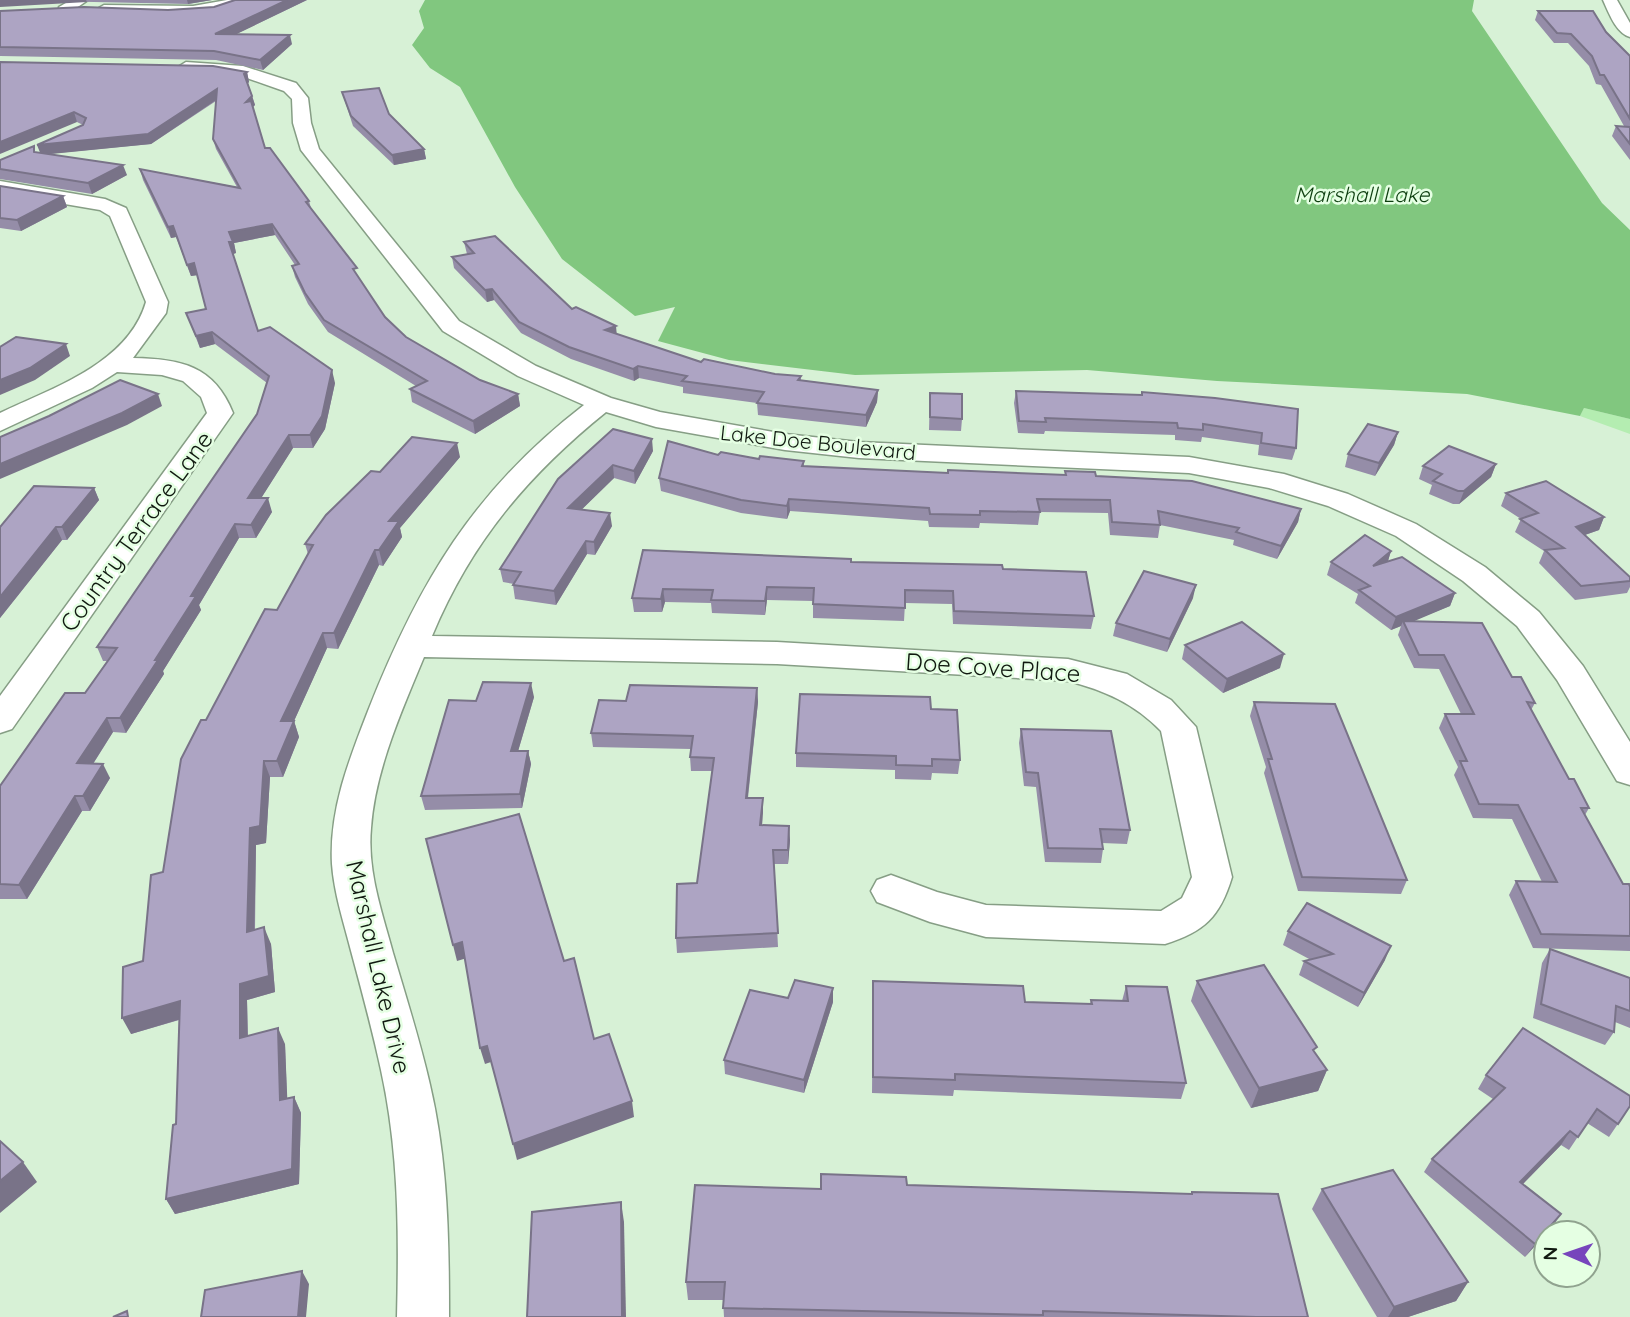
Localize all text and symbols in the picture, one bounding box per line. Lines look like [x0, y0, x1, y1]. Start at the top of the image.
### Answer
water label: Marshall Lake [1295, 181, 1430, 207]
street label: Lake Doe Boulevard [719, 419, 917, 465]
street label: Country Terrace Lane [53, 425, 219, 637]
street label: Doe Cove Place [905, 646, 1081, 688]
street label: Marshall Lake Drive [340, 857, 418, 1077]
north arrow [1532, 1219, 1602, 1289]
text: N [1538, 1246, 1562, 1261]

